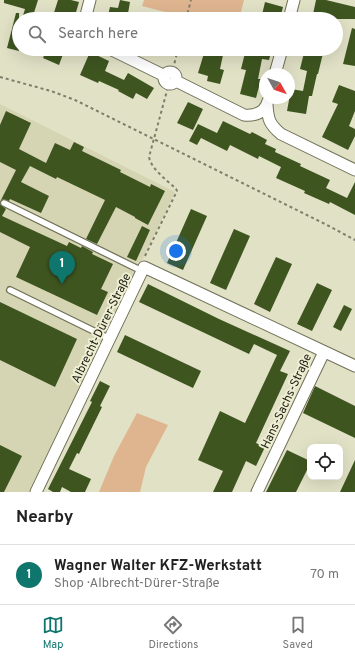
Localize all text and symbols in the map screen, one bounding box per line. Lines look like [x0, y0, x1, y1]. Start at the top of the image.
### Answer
search box [12, 12, 343, 56]
icon: search [26, 23, 48, 45]
text: Search here [58, 25, 138, 44]
north arrow [259, 68, 295, 104]
your location [166, 241, 186, 261]
pin: 1 [49, 251, 75, 284]
street label: Albrecht-Dürer-Straße [68, 271, 135, 386]
street label: Hans-Sachs-Straße [258, 351, 316, 452]
map controls [307, 444, 343, 480]
button: locate [307, 444, 343, 480]
text: Nearby [16, 507, 73, 529]
text: Wagner Walter KFZ-Werkstatt [54, 557, 262, 576]
text: 1 [26, 567, 32, 583]
text: 70 m [310, 567, 339, 583]
text: Shop · Albrecht-Dürer-Straße [54, 576, 220, 592]
tab: Map [42, 614, 64, 652]
tab: Directions [148, 614, 198, 652]
tab: Saved [283, 614, 313, 652]

